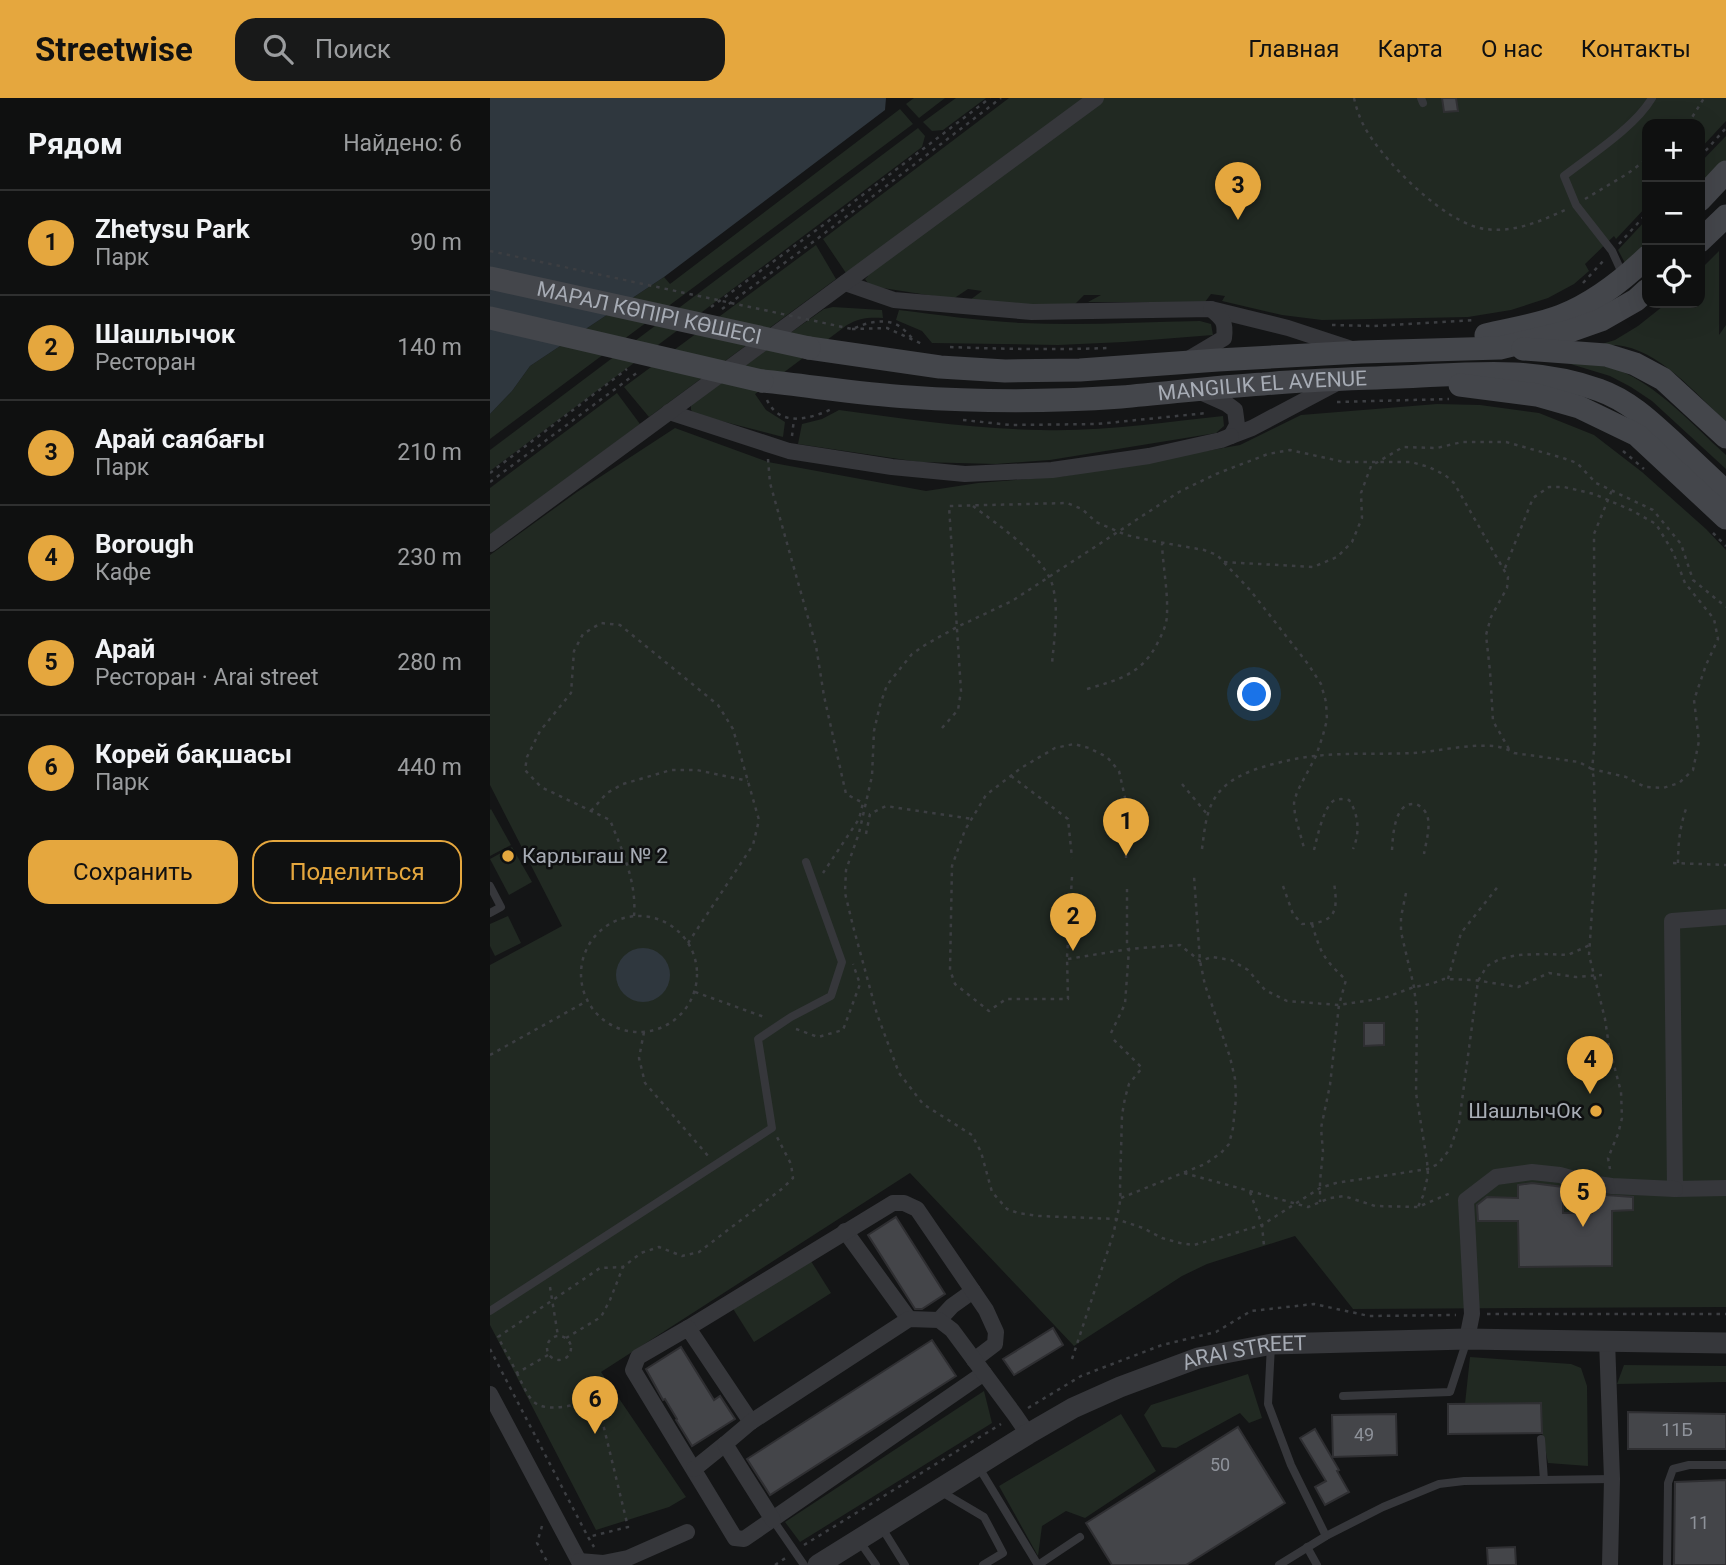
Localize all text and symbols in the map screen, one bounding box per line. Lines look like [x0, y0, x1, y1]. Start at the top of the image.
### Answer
search box [235, 18, 725, 81]
text: Streetwise [35, 30, 193, 69]
icon: search [259, 30, 297, 68]
text: Поиск [315, 34, 391, 64]
text: Главная [1248, 35, 1339, 63]
text: Карта [1377, 35, 1443, 63]
text: О нас [1481, 35, 1543, 63]
text: Контакты [1581, 35, 1691, 63]
map controls [1642, 119, 1705, 308]
button: + [1642, 119, 1705, 182]
text: Рядом [28, 126, 123, 161]
text: Найдено: 6 [343, 130, 462, 157]
pin: 3 [1215, 162, 1261, 220]
button: − [1642, 182, 1705, 245]
text: Zhetysu Park [95, 214, 250, 244]
text: 1 [44, 229, 58, 256]
text: 90 m [410, 229, 462, 256]
text: Парк [95, 244, 149, 271]
button: locate [1642, 245, 1705, 308]
street label: МАРАЛ КӨПІРІ КӨШЕСІ [535, 277, 764, 349]
text: Шашлычок [95, 319, 235, 349]
text: 2 [44, 334, 58, 361]
text: 140 m [397, 334, 462, 361]
text: Ресторан [95, 349, 196, 376]
street label: MANGILIK EL AVENUE [1157, 366, 1368, 405]
text: Арай саябағы [95, 424, 265, 454]
text: 3 [44, 439, 58, 466]
text: 210 m [397, 439, 462, 466]
text: Парк [95, 454, 149, 481]
text: Borough [95, 529, 194, 559]
text: 4 [44, 544, 58, 571]
text: 230 m [397, 544, 462, 571]
text: Кафе [95, 559, 151, 586]
text: Арай [95, 634, 155, 664]
text: 5 [44, 649, 58, 676]
text: 280 m [397, 649, 462, 676]
text: Ресторан · Arai street [95, 664, 318, 691]
your location [1237, 677, 1271, 711]
text: Корей бақшасы [95, 739, 292, 769]
text: 6 [44, 754, 58, 781]
text: 440 m [397, 754, 462, 781]
text: Парк [95, 769, 149, 796]
pin: 1 [1103, 798, 1149, 856]
button: Сохранить [28, 840, 238, 904]
button: Поделиться [252, 840, 462, 904]
place label: Карлыгаш № 2 [522, 844, 668, 868]
marker: Карлыгаш № 2 [500, 848, 516, 864]
pin: 2 [1050, 893, 1096, 951]
pin: 4 [1567, 1036, 1613, 1094]
place label: ШашлычОк [1468, 1099, 1583, 1123]
marker: ШашлычОк [1588, 1103, 1604, 1119]
pin: 5 [1560, 1169, 1606, 1227]
street label: ARAI STREET [1179, 1331, 1307, 1375]
pin: 6 [572, 1376, 618, 1434]
house number: 11Б [1661, 1419, 1693, 1440]
house number: 49 [1354, 1424, 1374, 1445]
house number: 50 [1210, 1454, 1230, 1475]
house number: 11 [1689, 1512, 1709, 1533]

